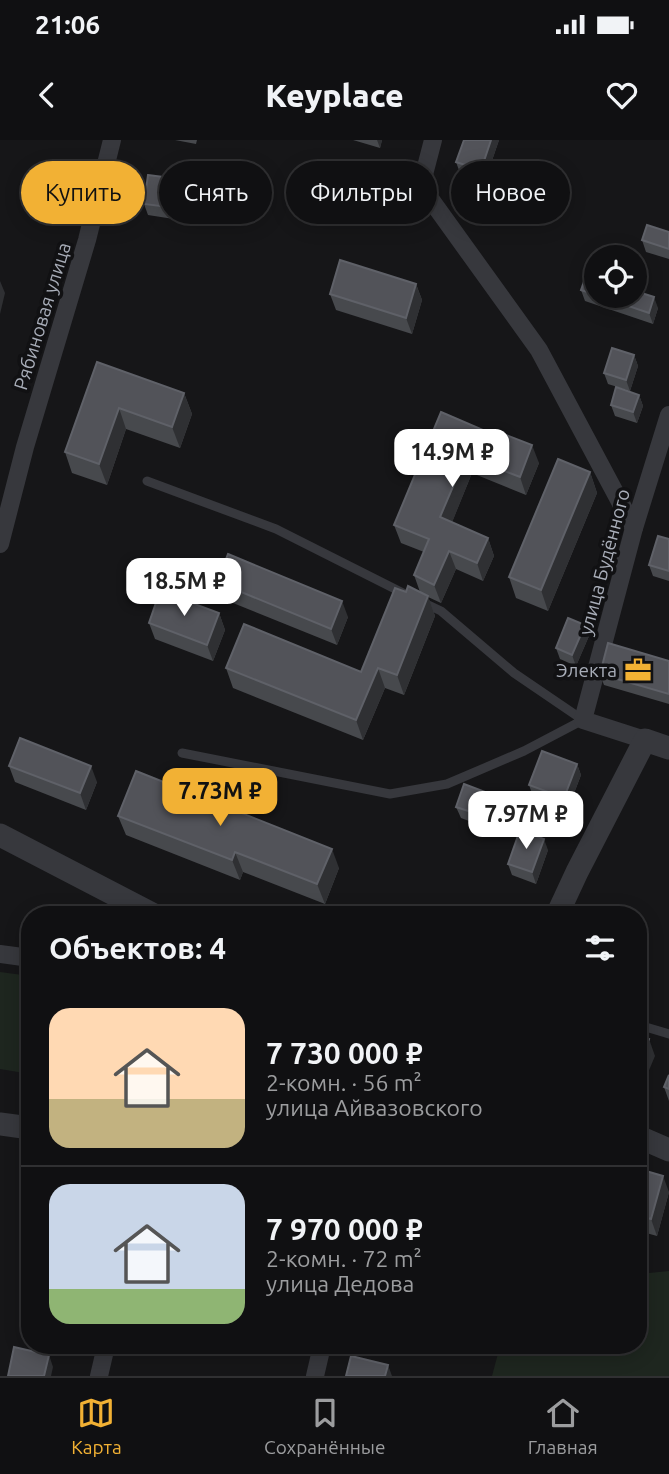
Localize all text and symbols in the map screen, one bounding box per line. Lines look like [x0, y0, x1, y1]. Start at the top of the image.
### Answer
text: 21:06 [35, 10, 100, 39]
icon: back [28, 76, 66, 114]
icon: heart [603, 76, 641, 114]
text: Keyplace [265, 77, 404, 113]
chip: Купить [21, 161, 145, 224]
chip: Снять [159, 161, 272, 224]
chip: Фильтры [286, 161, 437, 224]
chip: Новое [451, 161, 570, 224]
street label: Рябиновая улица [9, 240, 75, 392]
map controls [584, 245, 647, 308]
button: locate [584, 245, 647, 308]
pin: 14.9M ₽ [387, 430, 517, 489]
text: 14.9M ₽ [410, 439, 494, 464]
street label: улица Будённого [574, 486, 634, 638]
pin: 18.5M ₽ [119, 559, 249, 618]
text: 18.5M ₽ [142, 568, 226, 593]
office icon: Электа [623, 655, 653, 685]
place label: Электа [556, 659, 617, 681]
pin: 7.73M ₽ [155, 768, 285, 828]
text: 7.73M ₽ [178, 778, 262, 803]
pin: 7.97M ₽ [461, 792, 591, 851]
text: 7.97M ₽ [484, 801, 568, 826]
icon: filters [581, 929, 619, 967]
text: Объектов: 4 [49, 931, 226, 965]
icon: home [105, 1036, 189, 1120]
text: 7 730 000 ₽ [266, 1036, 423, 1070]
text: 2-комн. · 56 m² [266, 1070, 422, 1095]
text: улица Айвазовского [266, 1095, 483, 1120]
icon: home [105, 1212, 189, 1296]
text: 7 970 000 ₽ [266, 1212, 423, 1246]
text: 2-комн. · 72 m² [266, 1246, 422, 1271]
text: улица Дедова [266, 1271, 414, 1296]
tab: Карта [71, 1394, 122, 1458]
tab: Сохранённые [264, 1394, 386, 1458]
tab: Главная [528, 1394, 598, 1458]

